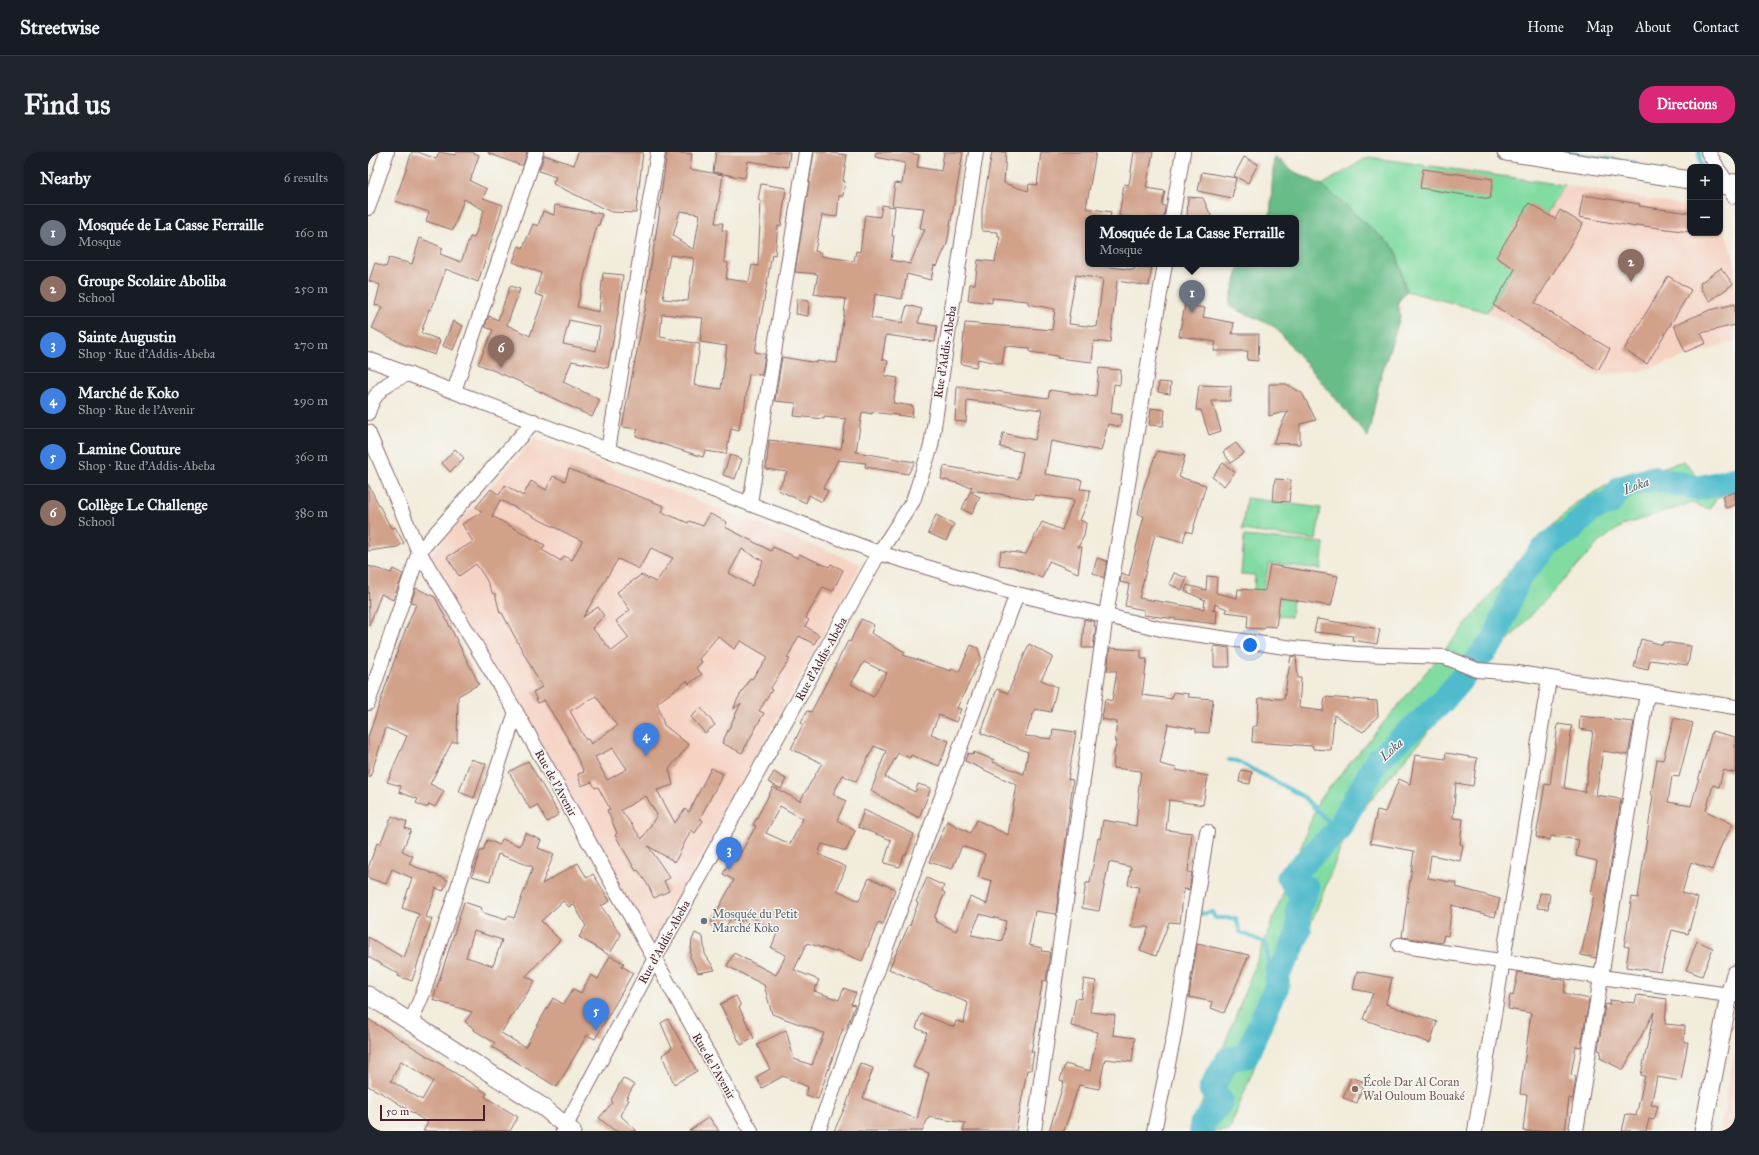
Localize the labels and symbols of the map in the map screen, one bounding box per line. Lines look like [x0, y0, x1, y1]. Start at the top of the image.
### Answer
pin: 2 [1618, 249, 1644, 282]
pin: 1 [1179, 280, 1205, 313]
street label: Rue d'Addis-Abeba [931, 304, 959, 399]
pin: 6 [488, 335, 514, 368]
water label: Loka [1620, 474, 1652, 498]
street label: Rue d'Addis-Abeba [792, 614, 850, 703]
your location [1240, 635, 1260, 655]
pin: 4 [633, 723, 659, 756]
water label: Loka [1376, 735, 1407, 765]
street label: Rue de l'Avenir [532, 747, 580, 819]
pin: 3 [716, 837, 742, 870]
street label: Rue d'Addis-Abeba [635, 897, 693, 986]
place label: Mosquée du Petit Marché Koko [712, 907, 799, 935]
marker: Mosquée du Petit Marché Koko [699, 916, 709, 926]
pin: 5 [583, 998, 609, 1031]
street label: Rue de l'Avenir [689, 1030, 739, 1102]
place label: École Dar Al Coran Wal Ouloum Bouaké [1363, 1073, 1465, 1103]
marker: École Dar Al Coran Wal Ouloum Bouaké [1350, 1084, 1360, 1094]
scale bar [380, 1103, 485, 1122]

